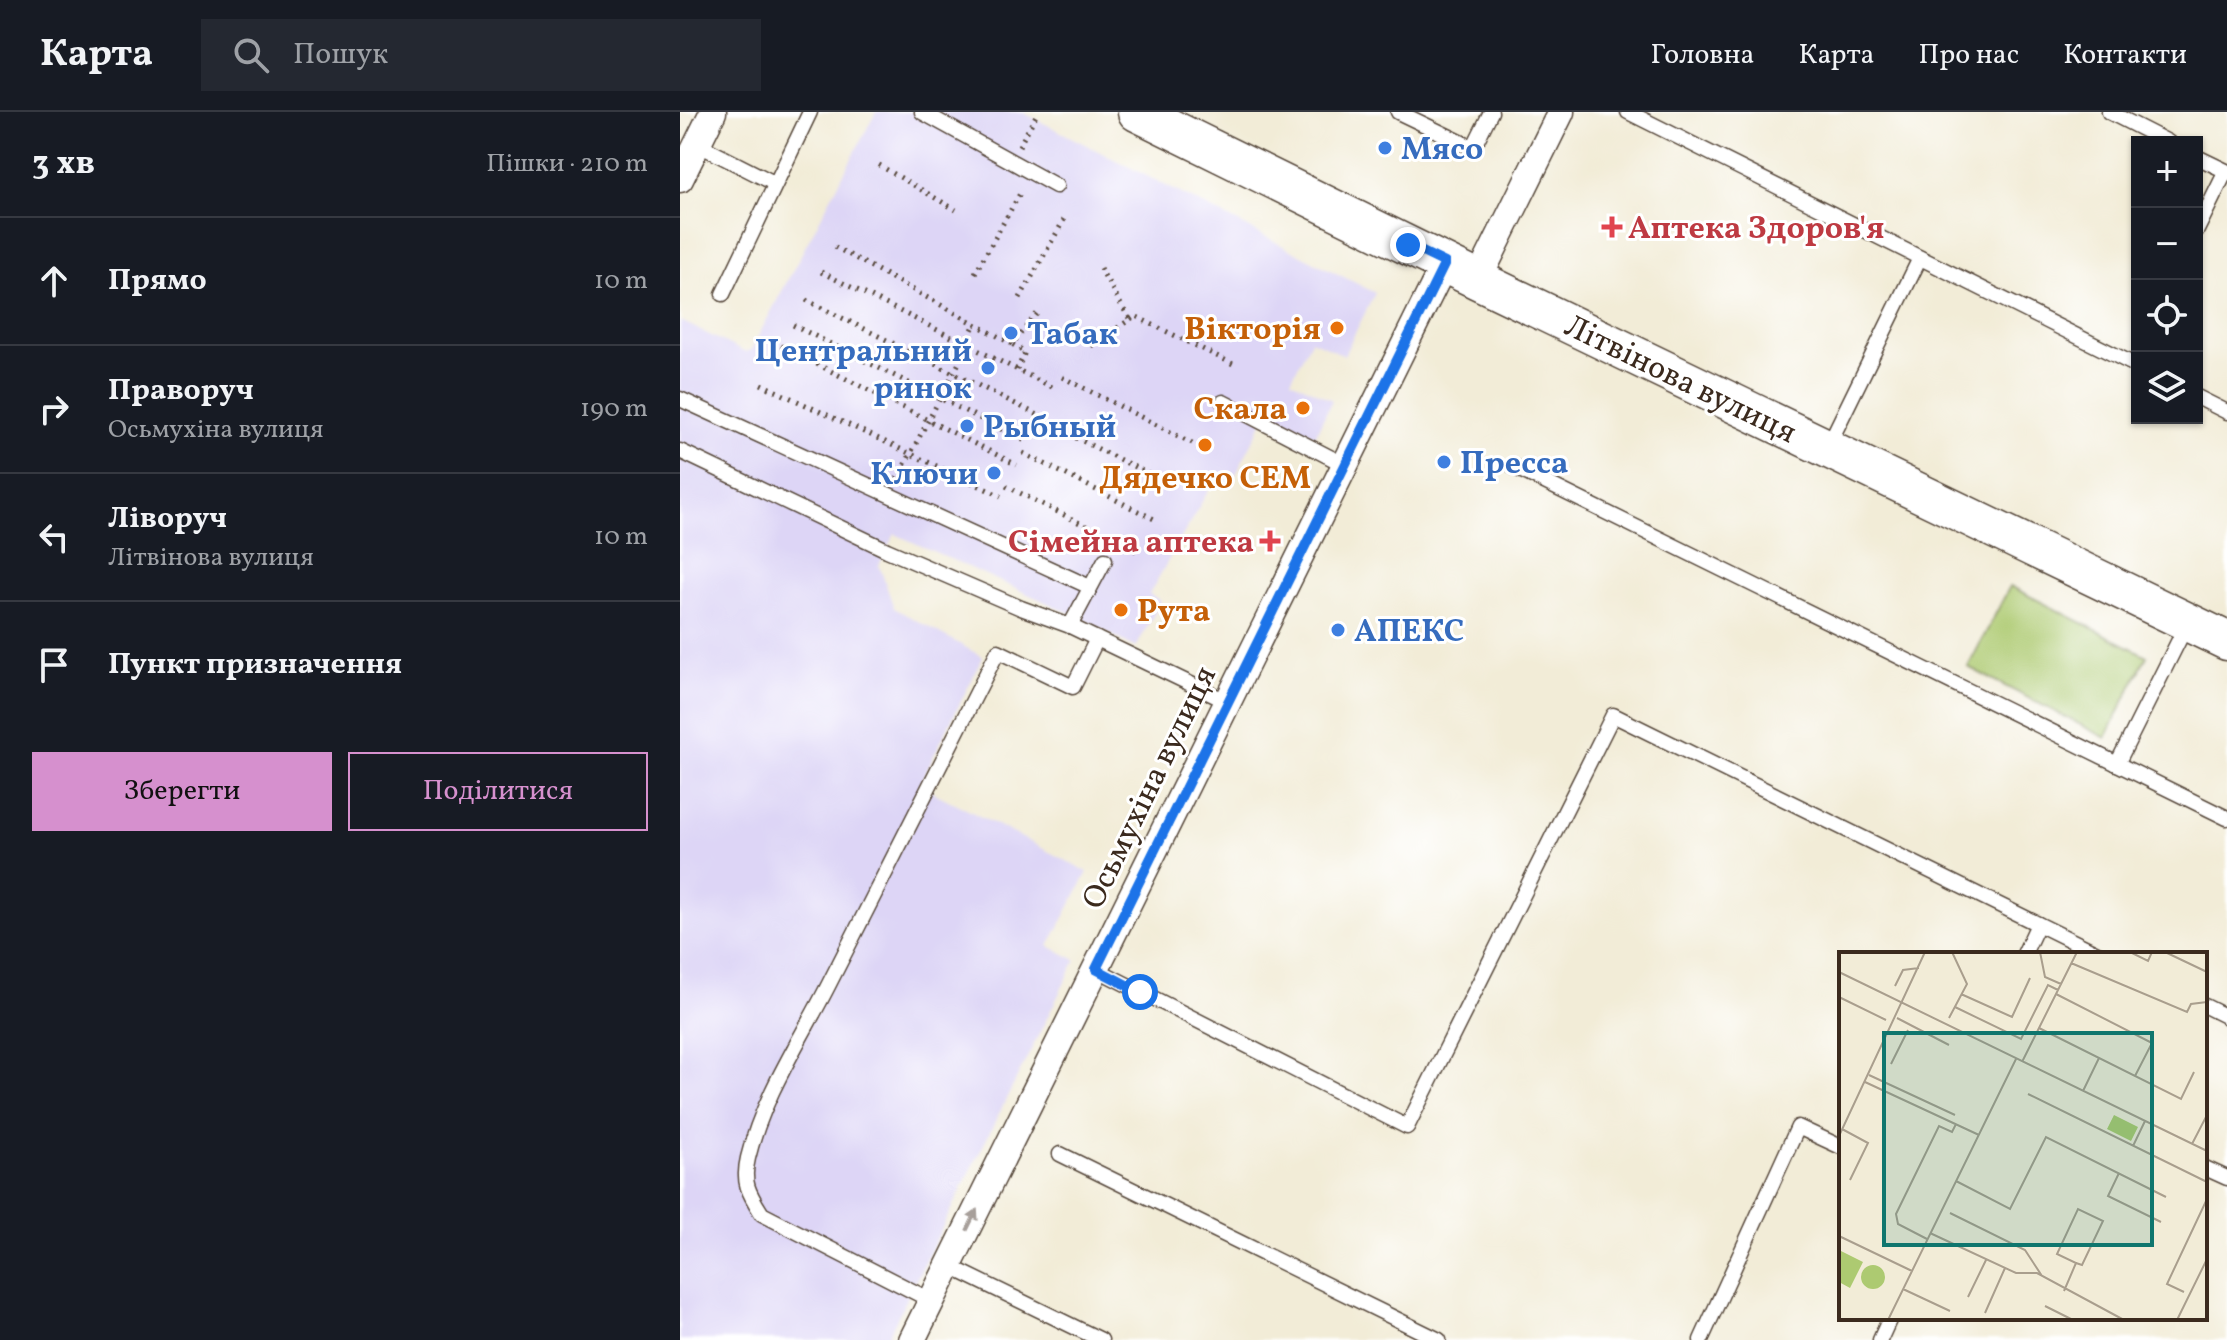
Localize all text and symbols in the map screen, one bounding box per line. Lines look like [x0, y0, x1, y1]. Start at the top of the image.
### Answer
search box [201, 19, 761, 91]
text: Карта [40, 29, 153, 82]
icon: search [229, 33, 273, 77]
text: Пошук [293, 34, 388, 76]
text: Головна [1651, 36, 1755, 75]
text: Карта [1799, 36, 1875, 75]
text: Про нас [1919, 36, 2019, 75]
text: Контакти [2063, 36, 2187, 75]
place label: Мясо [1401, 129, 1483, 173]
map controls [2131, 136, 2203, 424]
button: + [2131, 136, 2203, 208]
marker: Мясо [1376, 139, 1394, 157]
text: 3 хв [32, 141, 95, 188]
text: Пішки · 210 m [486, 146, 648, 182]
place label: Аптека Здоров'я [1628, 208, 1885, 252]
button: − [2131, 208, 2203, 280]
marker: Аптека Здоров'я [1603, 218, 1621, 236]
route end [1390, 227, 1426, 263]
icon: ahead [32, 259, 76, 303]
text: Прямо [108, 260, 207, 302]
text: 10 m [594, 263, 648, 299]
button: locate [2131, 280, 2203, 352]
street label: Літвінова вулиця [1556, 305, 1803, 456]
place label: Вікторія [1184, 309, 1321, 353]
place label: Табак [1027, 314, 1118, 358]
marker: Вікторія [1328, 319, 1346, 337]
marker: Табак [1002, 324, 1020, 342]
place label: Центральний ринок [755, 331, 972, 412]
button: layers [2131, 352, 2203, 424]
marker: Центральний ринок [979, 359, 997, 377]
text: Праворуч [108, 370, 254, 412]
icon: right [32, 387, 76, 431]
place label: Скала [1194, 389, 1287, 433]
text: 190 m [580, 391, 648, 427]
marker: Скала [1294, 399, 1312, 417]
place label: Рыбный [983, 407, 1116, 451]
text: Осьмухіна вулиця [108, 412, 324, 448]
marker: Рыбный [958, 417, 976, 435]
marker: Дядечко СЕМ [1196, 436, 1214, 454]
place label: Пресса [1460, 443, 1568, 487]
marker: Пресса [1435, 453, 1453, 471]
place label: Ключи [870, 454, 978, 498]
place label: Дядечко СЕМ [1099, 458, 1311, 502]
marker: Ключи [985, 464, 1003, 482]
text: Ліворуч [108, 498, 227, 540]
icon: left [32, 515, 76, 559]
text: 10 m [594, 519, 648, 555]
place label: Сімейна аптека [1008, 522, 1254, 566]
marker: Сімейна аптека [1261, 532, 1279, 550]
text: Літвінова вулиця [108, 540, 314, 576]
place label: Рута [1137, 591, 1211, 635]
marker: Рута [1112, 601, 1130, 619]
place label: АПЕКС [1354, 611, 1464, 655]
marker: АПЕКС [1329, 621, 1347, 639]
icon: arrive [32, 643, 76, 687]
text: Пункт призначення [108, 644, 402, 686]
street label: Осьмухіна вулиця [1073, 659, 1229, 917]
button: Зберегти [32, 752, 332, 831]
button: Поділитися [348, 752, 648, 831]
inset map [1839, 952, 2207, 1320]
route start [1122, 974, 1158, 1010]
one-way arrow [965, 1208, 979, 1231]

